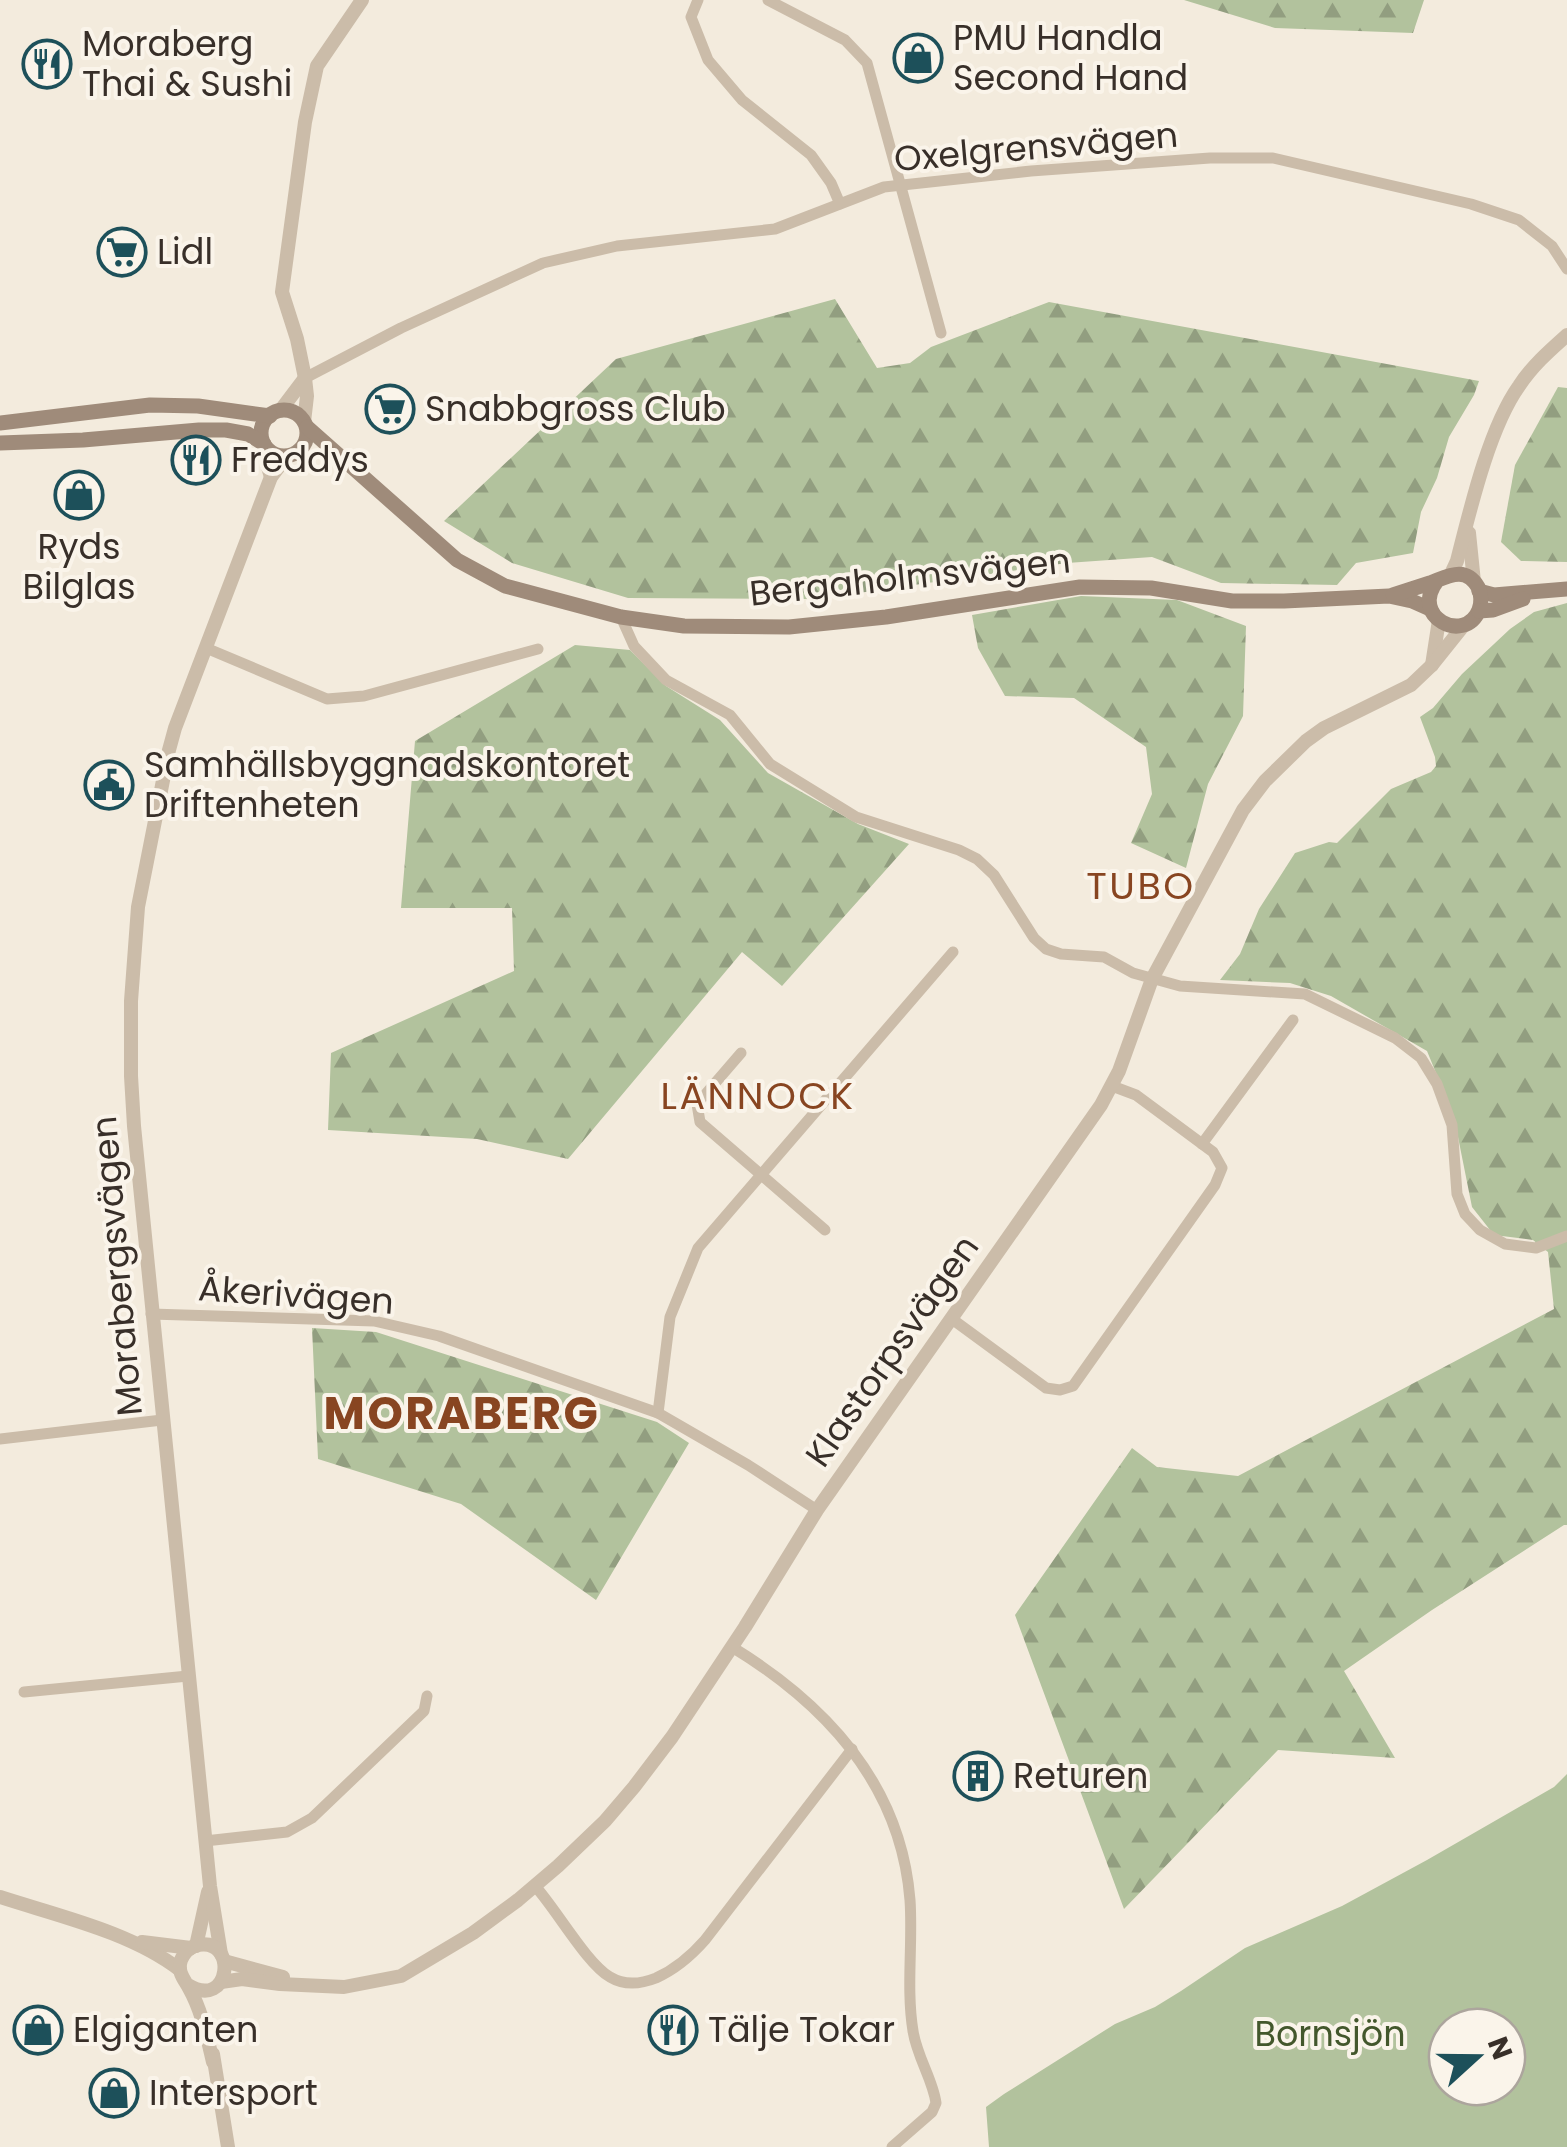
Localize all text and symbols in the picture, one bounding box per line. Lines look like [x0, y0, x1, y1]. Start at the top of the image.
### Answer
place label: PMU Handla Second Hand [953, 13, 1188, 102]
place label: Moraberg Thai & Sushi [82, 19, 292, 108]
shop icon: PMU Handla Second Hand [892, 32, 944, 84]
restaurant icon: Moraberg Thai & Sushi [21, 38, 73, 90]
street label: Oxelgrensvägen [892, 110, 1180, 183]
supermarket icon: Lidl [96, 226, 148, 278]
place label: Lidl [157, 227, 213, 276]
supermarket icon: Snabbgross Club [364, 383, 416, 435]
place label: Snabbgross Club [425, 384, 726, 433]
restaurant icon: Freddys [170, 434, 222, 486]
place label: Freddys [231, 435, 369, 484]
shop icon: Ryds Bilglas [53, 469, 105, 521]
place label: Ryds Bilglas [23, 522, 135, 611]
street label: Bergaholmsvägen [747, 535, 1073, 618]
place label: Samhällsbyggnadskontoret Driftenheten [144, 740, 630, 829]
public building icon: Samhällsbyggnadskontoret Driftenheten [83, 759, 135, 811]
district label: TUBO [1086, 859, 1196, 912]
district label: LÄNNOCK [661, 1069, 855, 1122]
street label: Morabergsvägen [79, 1114, 154, 1418]
street label: Klastorpsvägen [793, 1225, 990, 1476]
street label: Åkerivägen [197, 1263, 396, 1326]
district label: MORABERG [324, 1382, 600, 1445]
building icon: Returen [952, 1750, 1004, 1802]
place label: Returen [1013, 1751, 1148, 1800]
shop icon: Elgiganten [12, 2004, 64, 2056]
restaurant icon: Tälje Tokar [647, 2004, 699, 2056]
place label: Elgiganten [73, 2005, 258, 2054]
place label: Tälje Tokar [708, 2005, 895, 2054]
north arrow [1427, 2007, 1527, 2107]
park label: Bornsjön [1254, 2009, 1406, 2058]
text: N [1478, 2031, 1522, 2065]
shop icon: Intersport [88, 2067, 140, 2119]
place label: Intersport [149, 2068, 318, 2117]

